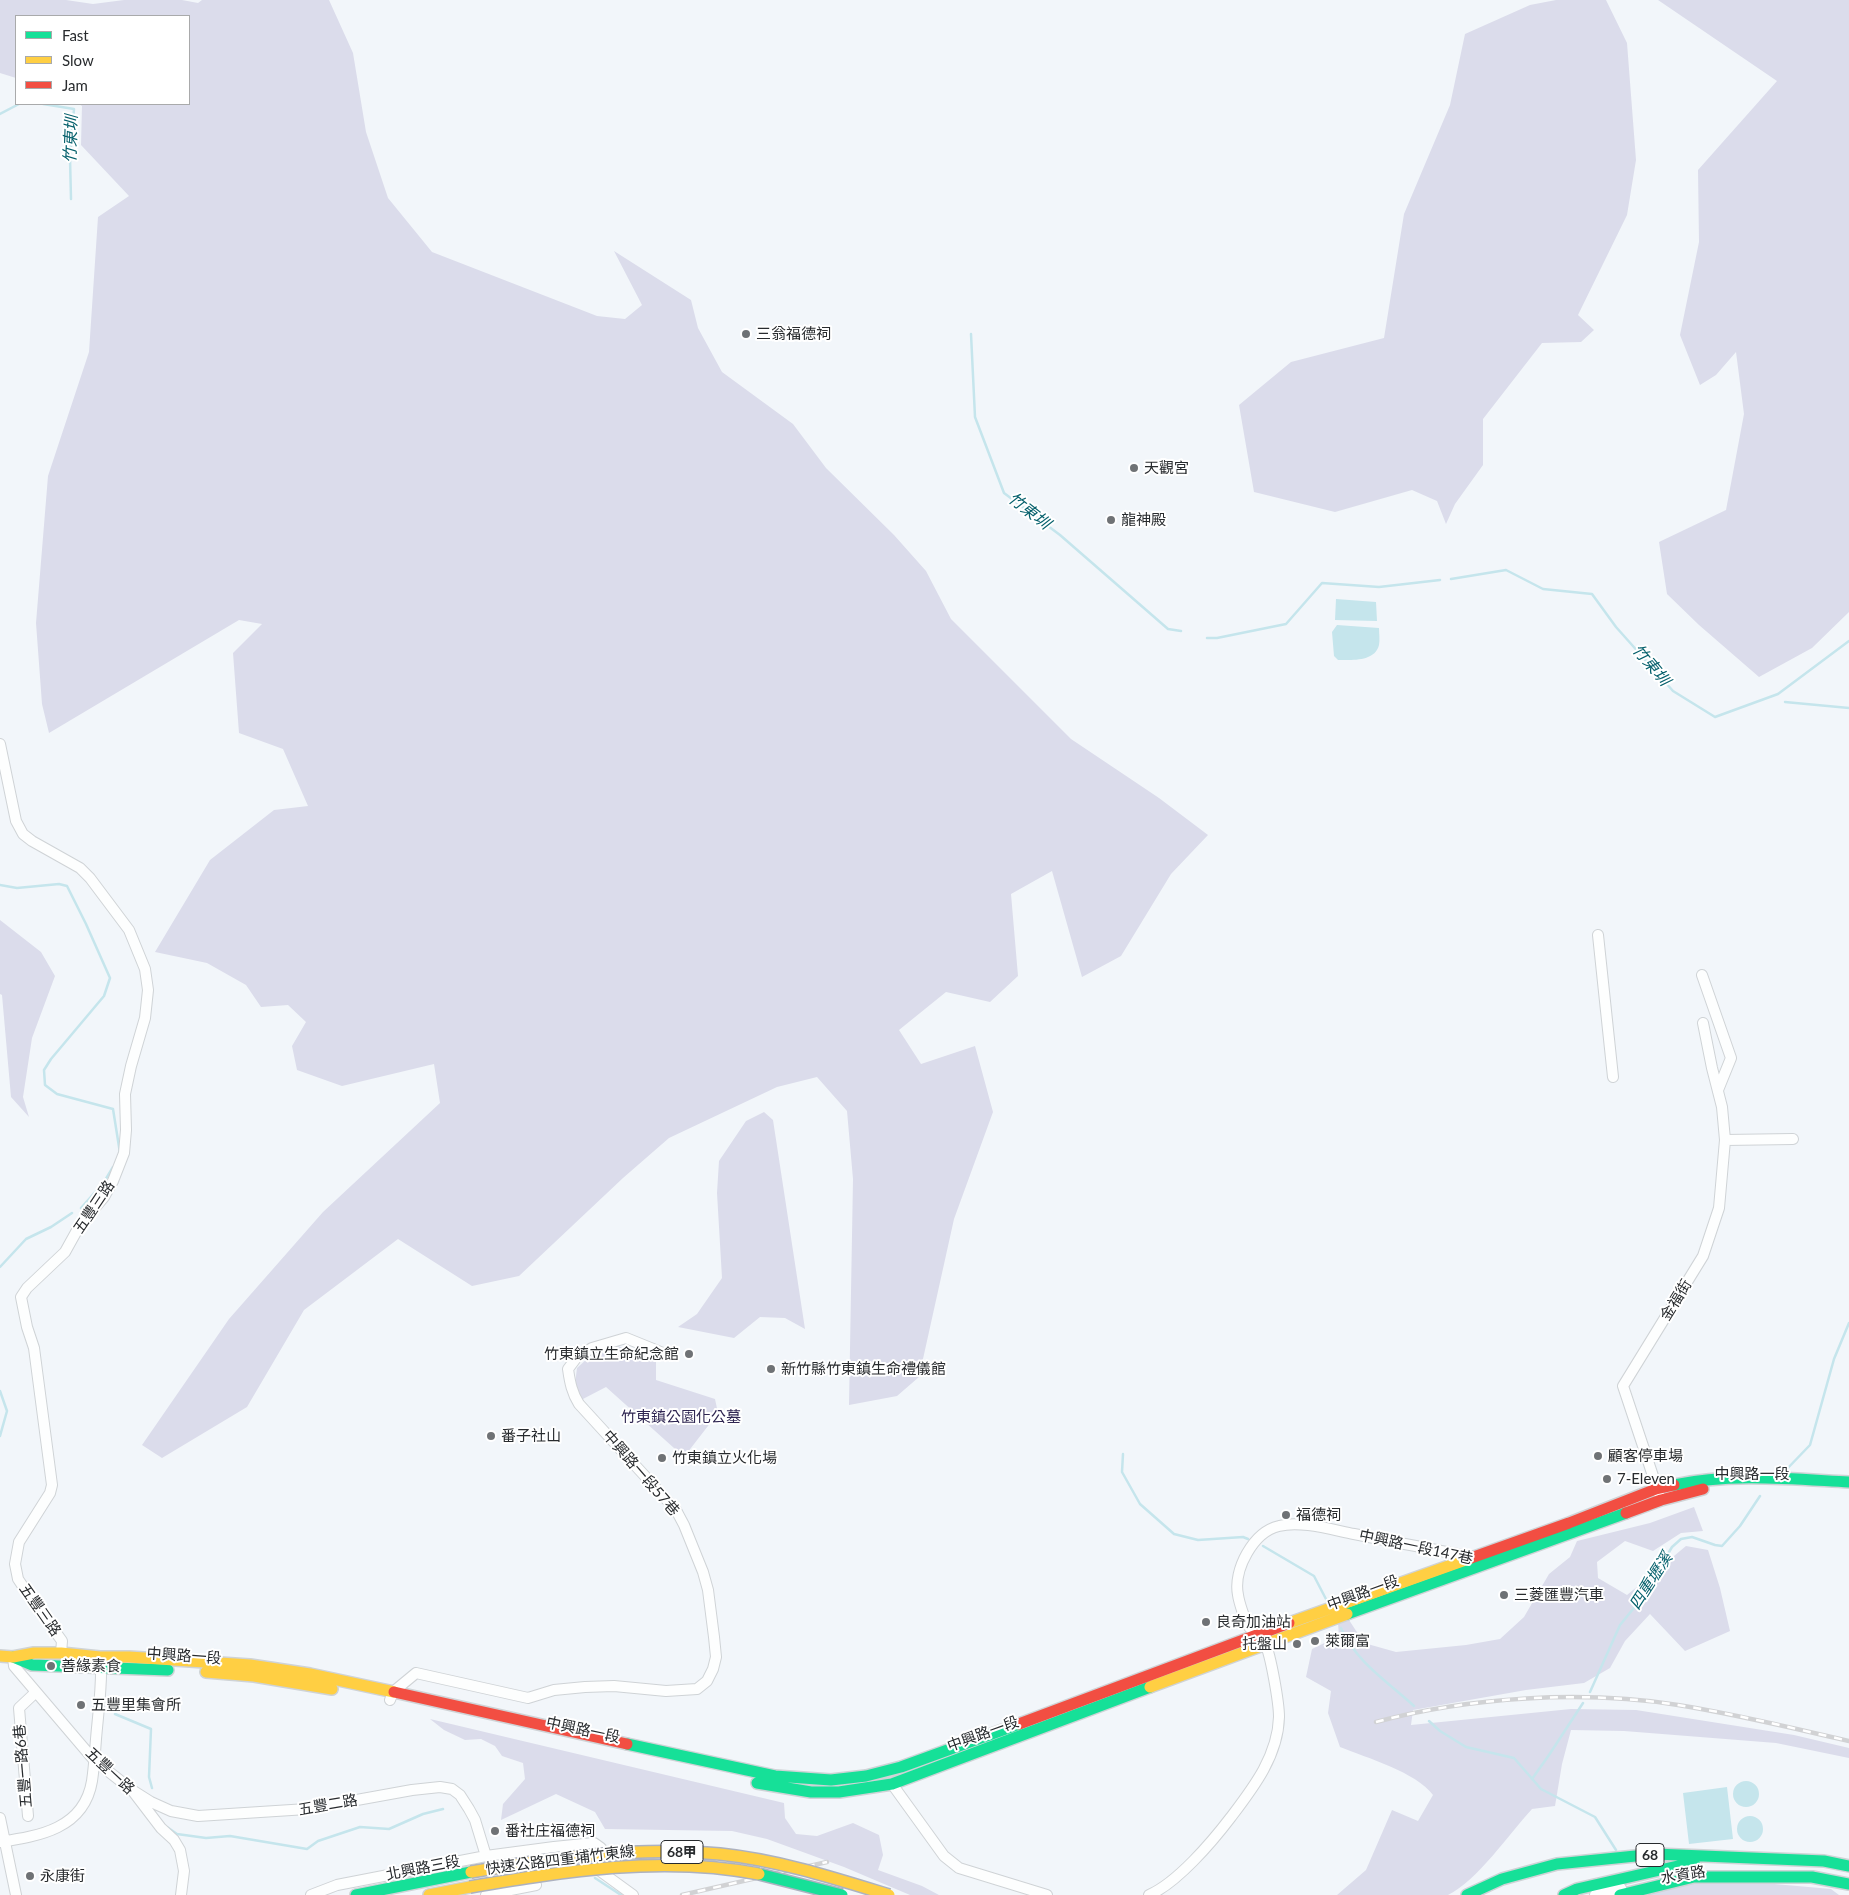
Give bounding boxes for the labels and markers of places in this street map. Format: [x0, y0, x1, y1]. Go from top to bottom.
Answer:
place label: 三翁福德祠 [756, 325, 831, 343]
marker: 三翁福德祠 [740, 328, 752, 340]
place label: 天觀宮 [1144, 459, 1189, 477]
marker: 天觀宮 [1128, 462, 1140, 474]
place label: 龍神殿 [1121, 511, 1166, 529]
marker: 龍神殿 [1105, 514, 1117, 526]
place label: 竹東鎮立生命紀念館 [544, 1345, 679, 1363]
marker: 竹東鎮立生命紀念館 [683, 1348, 695, 1360]
place label: 新竹縣竹東鎮生命禮儀館 [781, 1360, 946, 1378]
marker: 新竹縣竹東鎮生命禮儀館 [765, 1363, 777, 1375]
place label: 番子社山 [501, 1427, 561, 1445]
marker: 番子社山 [485, 1430, 497, 1442]
place label: 顧客停車場 [1608, 1447, 1683, 1465]
place label: 竹東鎮立火化場 [672, 1449, 777, 1467]
marker: 顧客停車場 [1592, 1450, 1604, 1462]
marker: 竹東鎮立火化場 [656, 1452, 668, 1464]
place label: 7-Eleven [1617, 1470, 1675, 1488]
marker: 7-Eleven [1601, 1473, 1613, 1485]
place label: 福德祠 [1296, 1506, 1341, 1524]
marker: 福德祠 [1280, 1509, 1292, 1521]
place label: 三菱匯豐汽車 [1514, 1586, 1604, 1604]
marker: 三菱匯豐汽車 [1498, 1589, 1510, 1601]
place label: 良奇加油站 [1216, 1613, 1291, 1631]
marker: 良奇加油站 [1200, 1616, 1212, 1628]
place label: 萊爾富 [1325, 1632, 1370, 1650]
place label: 托盤山 [1242, 1635, 1287, 1653]
marker: 萊爾富 [1309, 1635, 1321, 1647]
marker: 托盤山 [1291, 1638, 1303, 1650]
place label: 善緣素食 [61, 1657, 121, 1675]
marker: 善緣素食 [45, 1660, 57, 1672]
place label: 五豐里集會所 [91, 1696, 181, 1714]
marker: 五豐里集會所 [75, 1699, 87, 1711]
place label: 番社庄福德祠 [505, 1822, 595, 1840]
marker: 番社庄福德祠 [489, 1825, 501, 1837]
place label: 永康街 [40, 1867, 85, 1885]
marker: 永康街 [24, 1870, 36, 1882]

